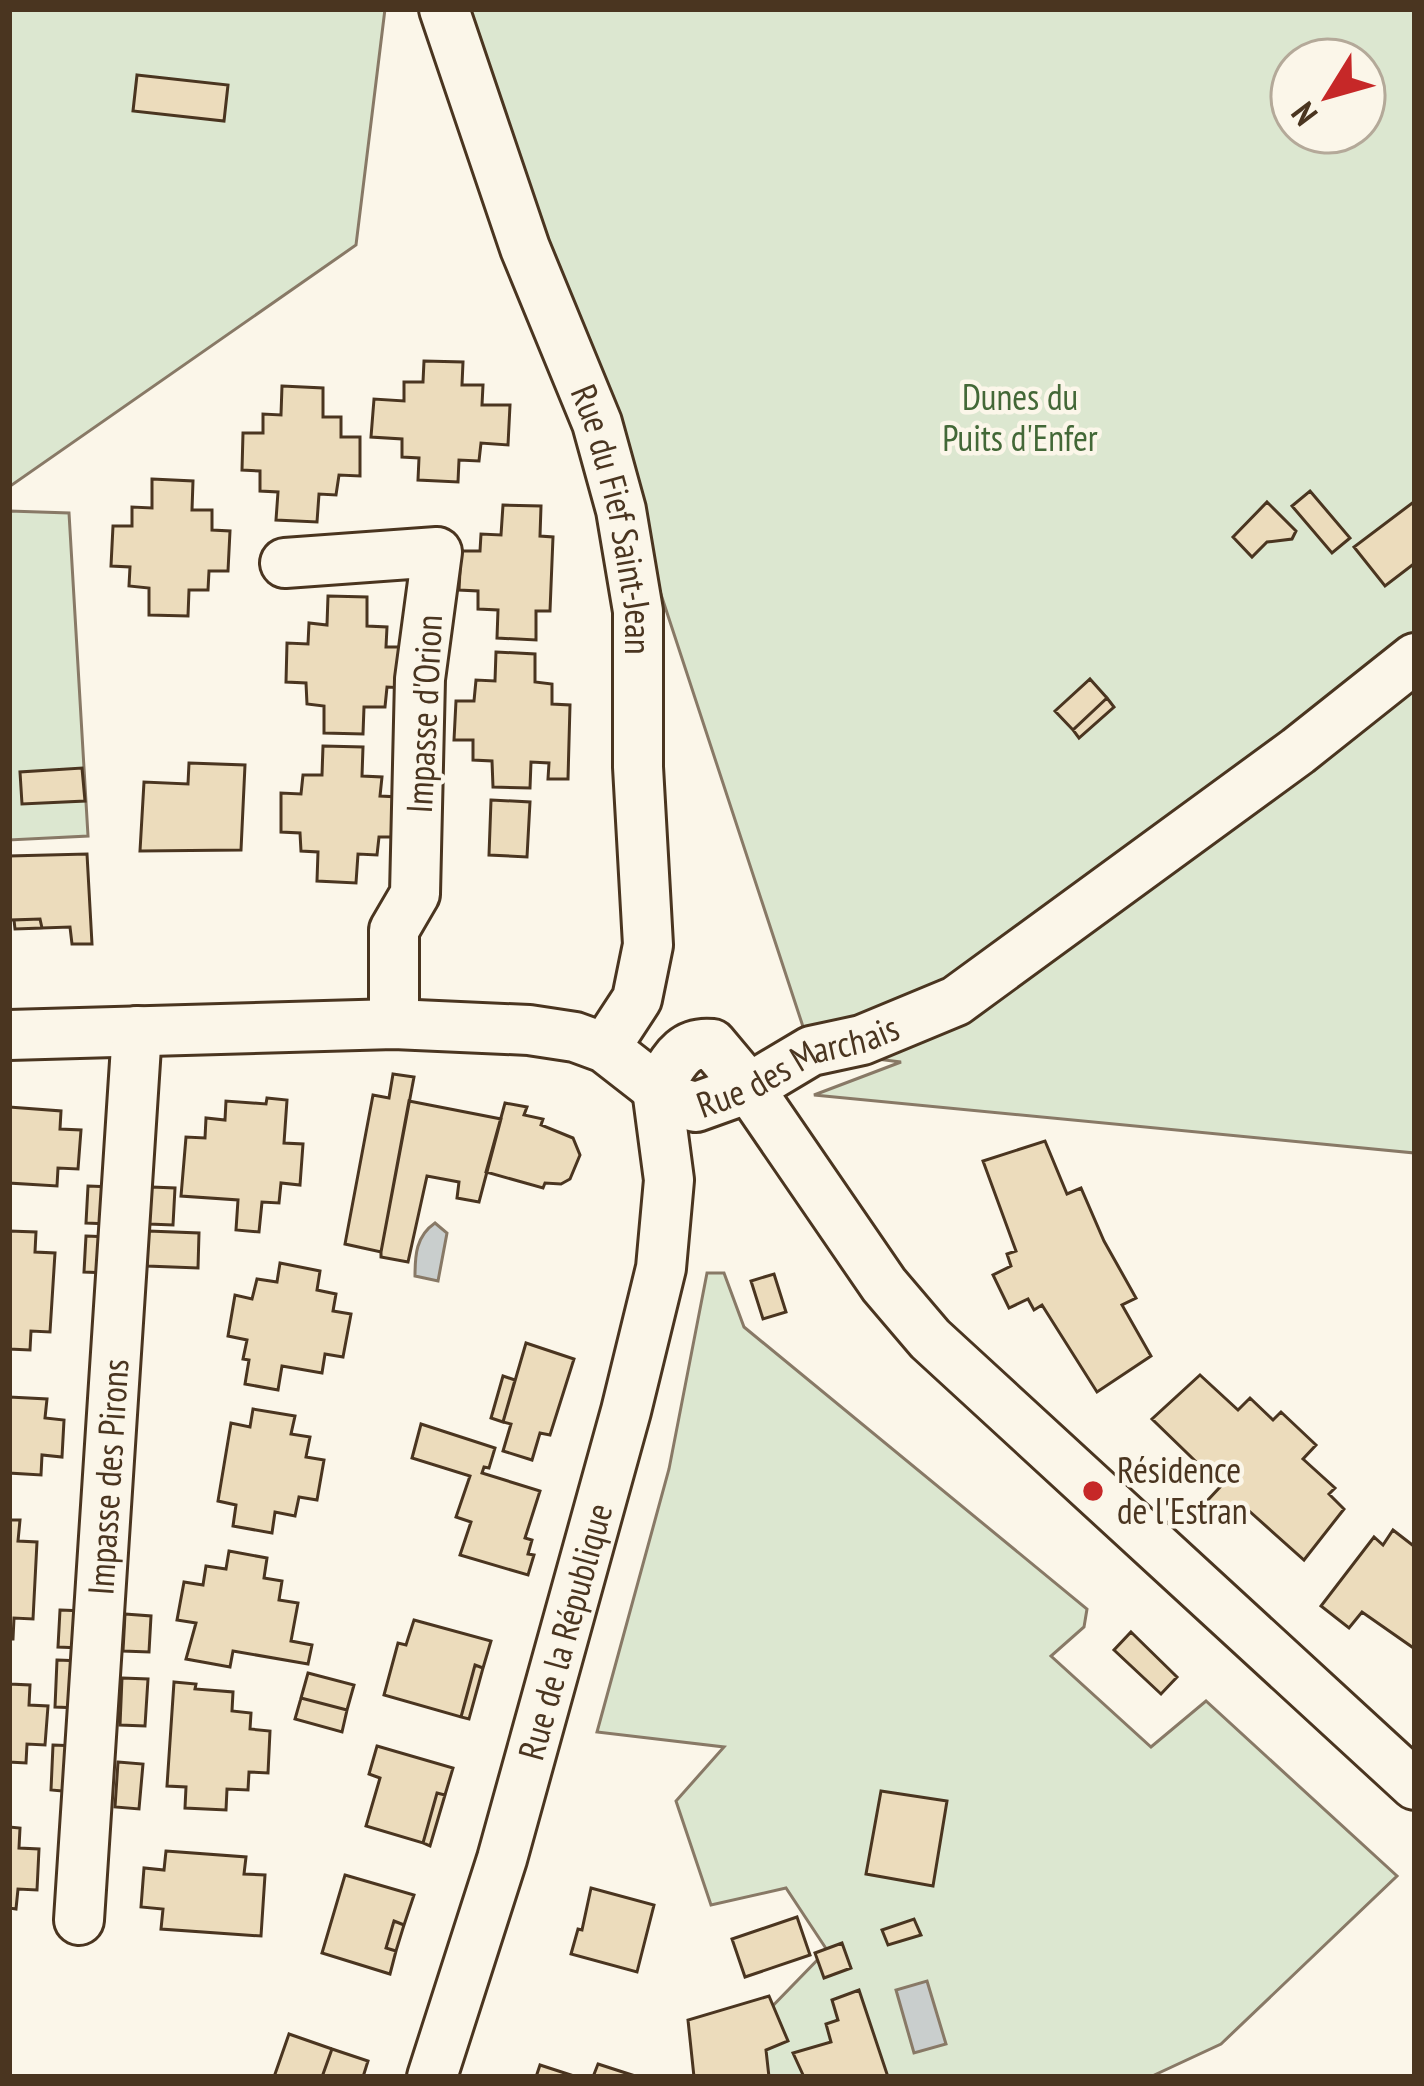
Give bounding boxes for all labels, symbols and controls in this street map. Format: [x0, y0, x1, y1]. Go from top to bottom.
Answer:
north arrow [1268, 36, 1388, 156]
text: N [1281, 94, 1326, 134]
park label: Dunes du Puits d'Enfer [942, 373, 1098, 461]
street label: Rue du Fief Saint-Jean [561, 377, 662, 655]
street label: Impasse d'Orion [395, 614, 452, 814]
street label: Rue des Marchais [690, 1003, 906, 1128]
street label: Impasse des Pirons [76, 1357, 139, 1596]
place label: Résidence de l'Estran [1117, 1446, 1248, 1534]
marker: Résidence de l'Estran [1080, 1478, 1106, 1504]
street label: Rue de la République [507, 1498, 622, 1765]

